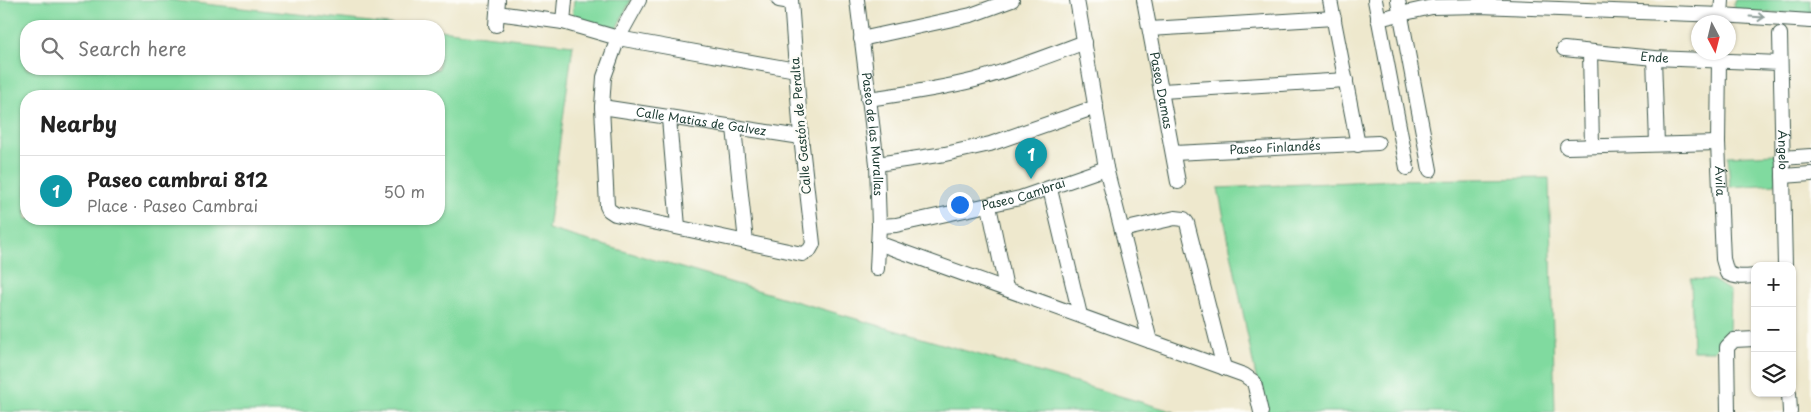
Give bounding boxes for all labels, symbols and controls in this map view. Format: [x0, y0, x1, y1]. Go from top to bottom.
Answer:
one-way arrow [1749, 13, 1765, 22]
north arrow [1691, 15, 1736, 60]
search box [20, 20, 445, 75]
icon: search [38, 34, 66, 62]
text: Search here [78, 34, 187, 62]
street label: Ende [1640, 47, 1670, 67]
street label: Paseo Damas [1146, 50, 1178, 131]
street label: Calle Gastón de Peralta [785, 56, 815, 195]
street label: Paseo de las Murallas [858, 71, 888, 197]
street label: Calle Matias de Galvez [635, 102, 768, 140]
text: Nearby [40, 107, 117, 139]
street label: Ángelo [1774, 130, 1793, 170]
street label: Paseo Finlandés [1229, 136, 1321, 158]
pin: 1 [1015, 138, 1047, 179]
text: Paseo cambrai 812 [87, 165, 268, 193]
street label: Ávila [1711, 165, 1730, 197]
street label: Paseo Cambrai [979, 173, 1067, 214]
text: 1 [52, 179, 60, 203]
text: 50 m [384, 179, 425, 203]
your location [947, 192, 973, 218]
text: Place · Paseo Cambrai [87, 193, 258, 217]
map controls [1751, 262, 1796, 397]
button: + [1751, 262, 1796, 307]
button: − [1751, 307, 1796, 352]
button: layers [1751, 352, 1796, 397]

